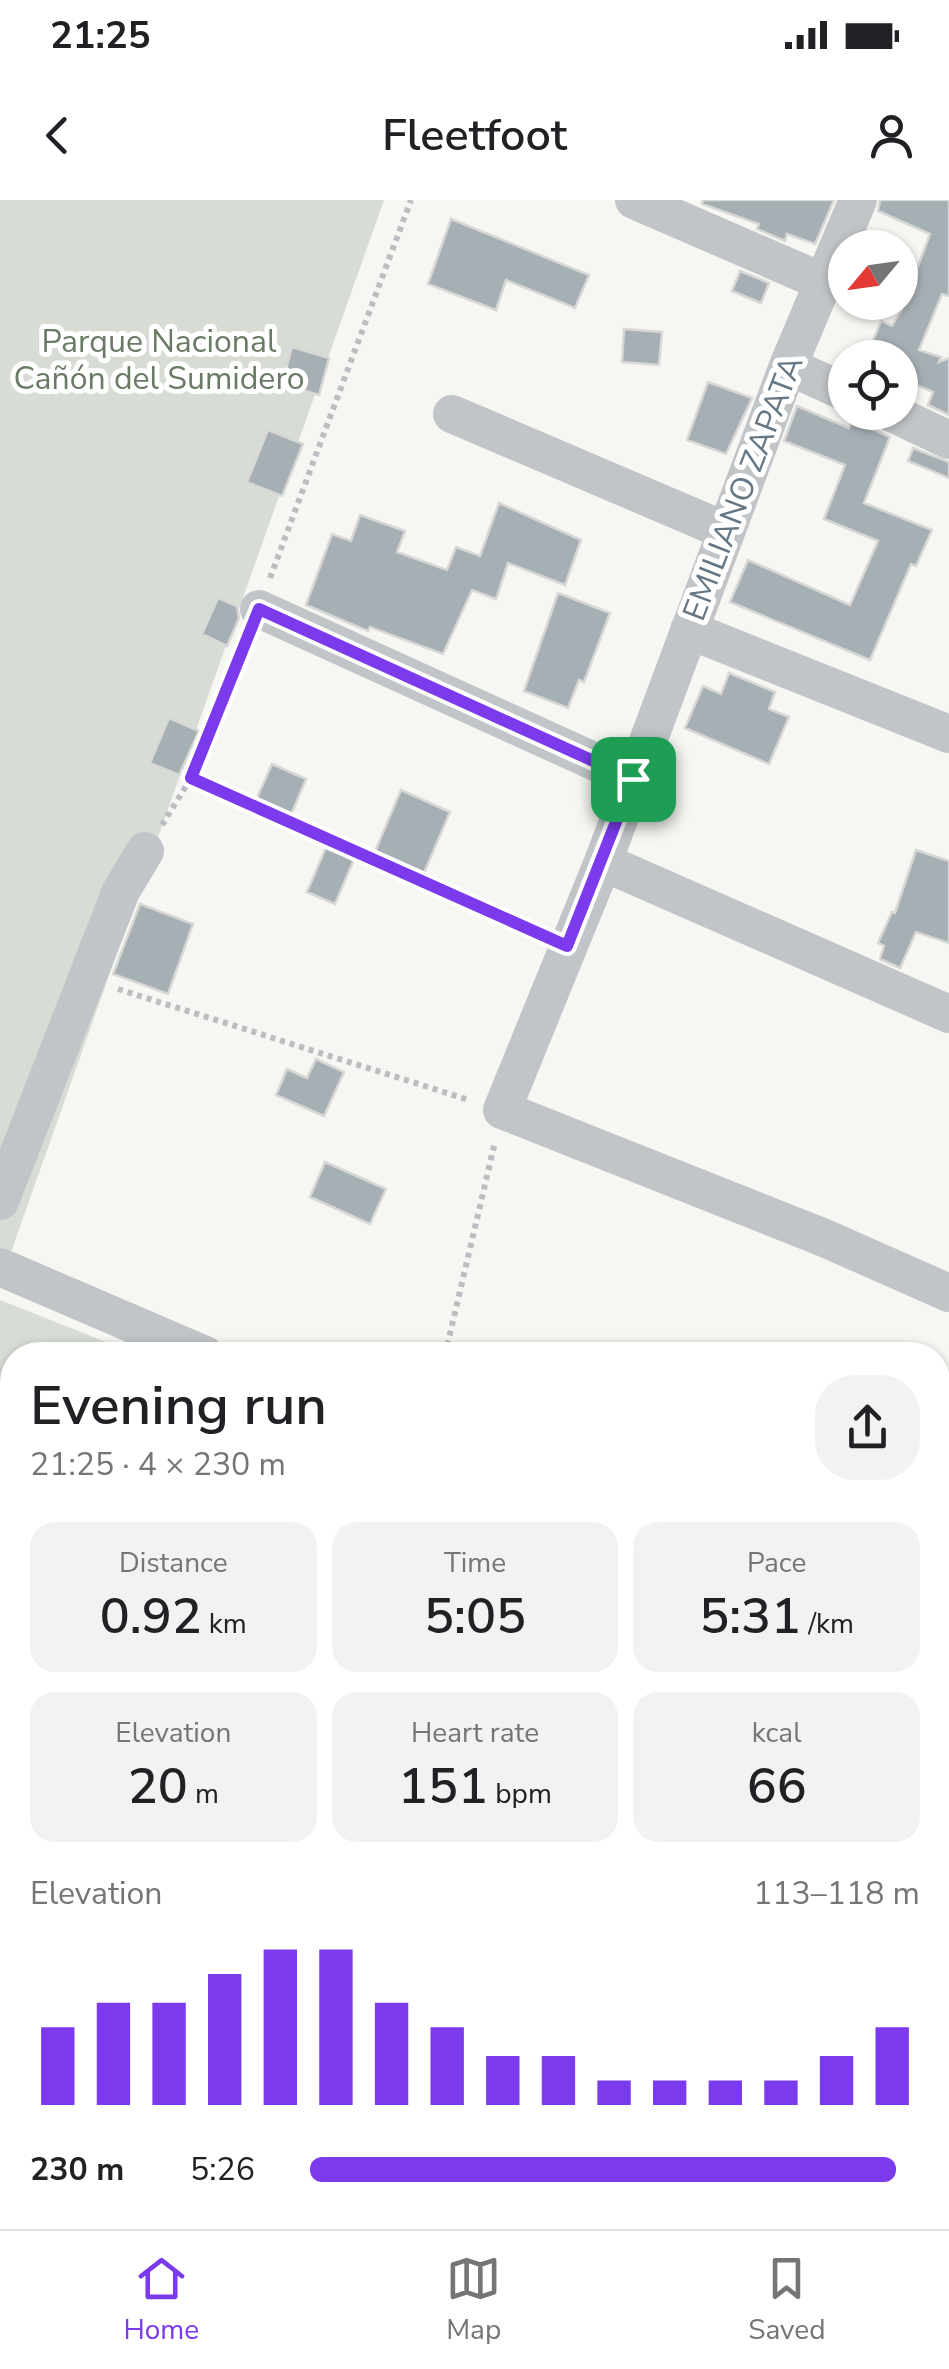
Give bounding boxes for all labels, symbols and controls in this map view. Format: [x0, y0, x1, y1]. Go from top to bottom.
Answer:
text: 21:25 [50, 10, 151, 61]
text: Fleetfoot [382, 105, 567, 166]
icon: back [30, 108, 85, 163]
icon: person [864, 108, 919, 163]
north arrow [828, 230, 918, 320]
map controls [828, 230, 918, 430]
park label: Parque Nacional Cañón del Sumidero [14, 320, 304, 400]
button: locate [828, 340, 918, 430]
street label: EMILIANO ZAPATA [673, 349, 813, 627]
pin [591, 737, 676, 822]
icon: arrive [606, 752, 661, 807]
text: Evening run [30, 1368, 327, 1443]
button: share [815, 1375, 920, 1480]
text: 21:25 · 4 × 230 m [30, 1443, 286, 1486]
text: Distance [119, 1544, 228, 1582]
text: Time [444, 1544, 506, 1582]
text: Pace [747, 1544, 806, 1582]
text: 0.92 [100, 1582, 202, 1651]
text: 5:05 [424, 1582, 526, 1651]
text: 5:31 [699, 1582, 801, 1651]
text: km [202, 1605, 247, 1643]
text: /km [801, 1605, 854, 1643]
text: Elevation [115, 1714, 231, 1752]
text: Heart rate [411, 1714, 539, 1752]
text: kcal [752, 1714, 801, 1752]
text: 20 [128, 1752, 188, 1821]
text: 151 [398, 1752, 488, 1821]
text: 66 [747, 1752, 807, 1821]
text: m [188, 1775, 219, 1813]
text: bpm [488, 1775, 552, 1813]
text: Elevation [30, 1872, 163, 1915]
text: 113–118 m [753, 1872, 920, 1915]
text: 230 m [30, 2148, 124, 2191]
text: 5:26 [190, 2148, 255, 2191]
tab: Home [123, 2251, 199, 2349]
tab: Map [446, 2251, 501, 2349]
tab: Saved [748, 2251, 826, 2349]

